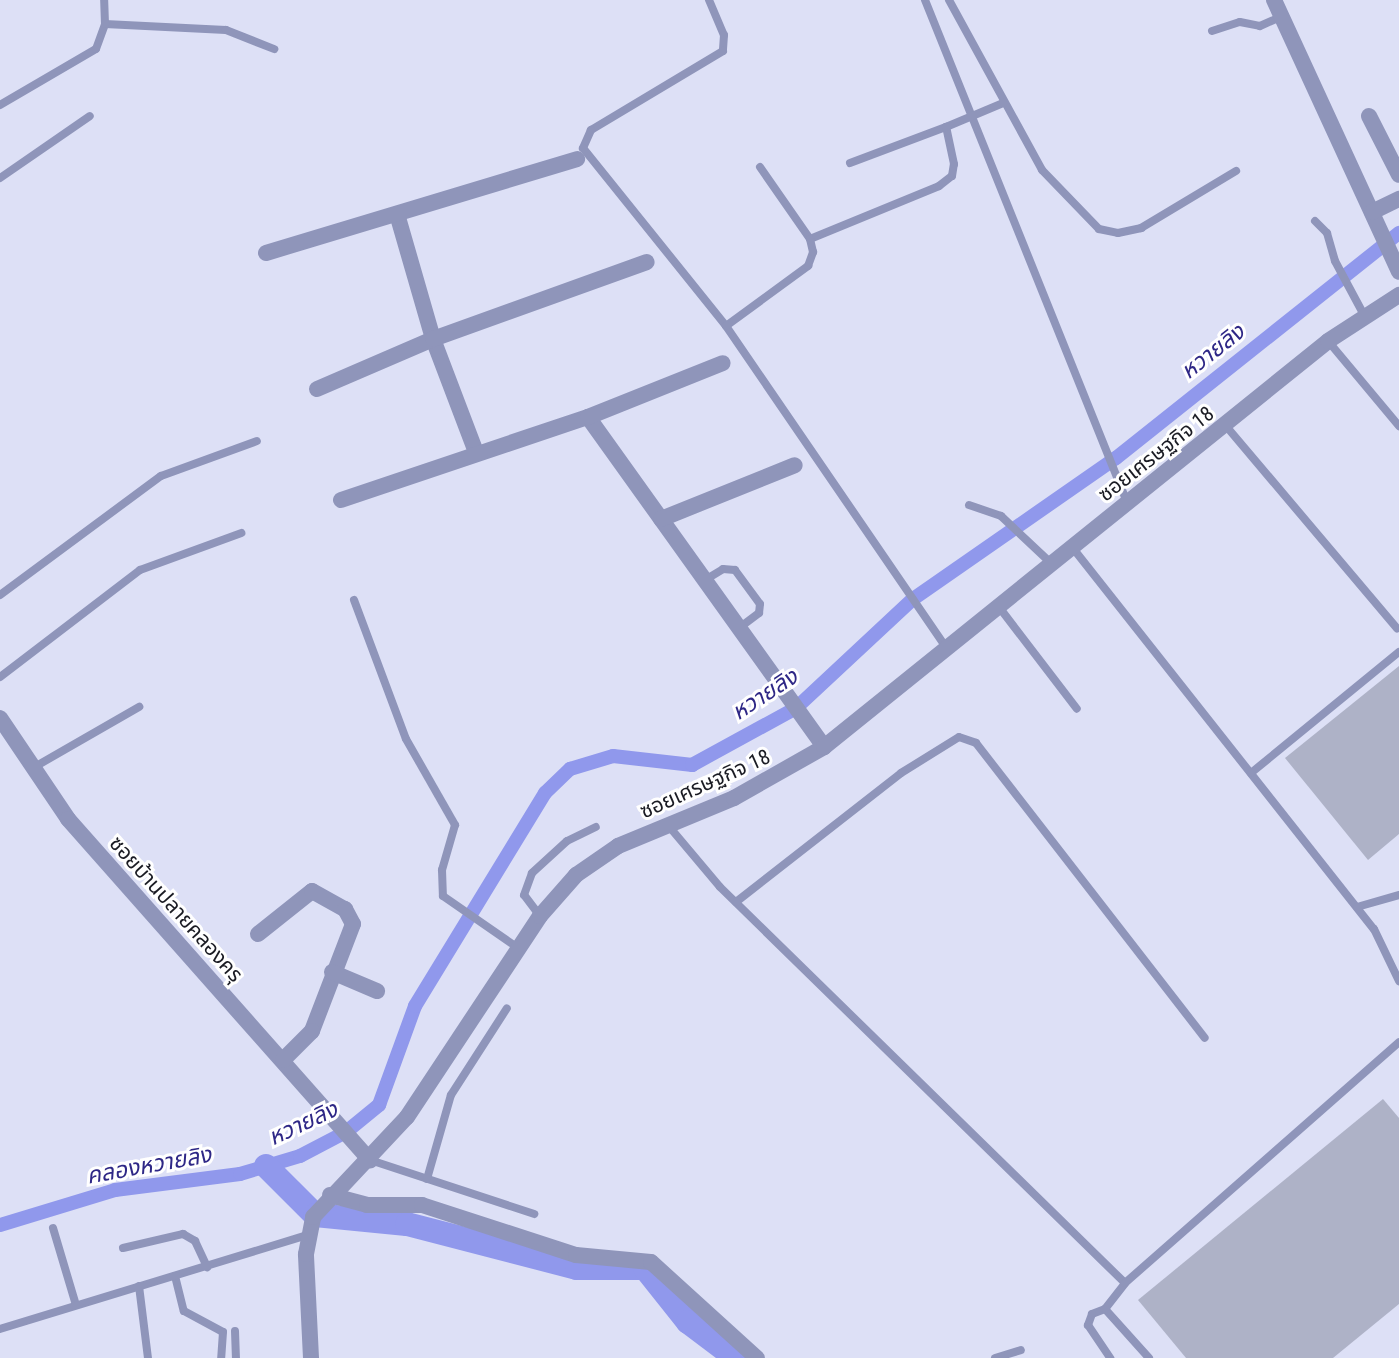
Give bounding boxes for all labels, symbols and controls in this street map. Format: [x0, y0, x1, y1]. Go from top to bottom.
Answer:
water label: หวายลิง [1176, 319, 1250, 385]
street label: ซอยเศรษฐกิจ 18 [1093, 401, 1219, 507]
water label: หวายลิง [727, 663, 803, 727]
street label: ซอยเศรษฐกิจ 18 [636, 744, 774, 824]
street label: ซอยบ้านปลายคลองครุ [104, 831, 248, 987]
water label: หวายลิง [264, 1096, 342, 1152]
water label: คลองหวายลิง [85, 1141, 213, 1191]

